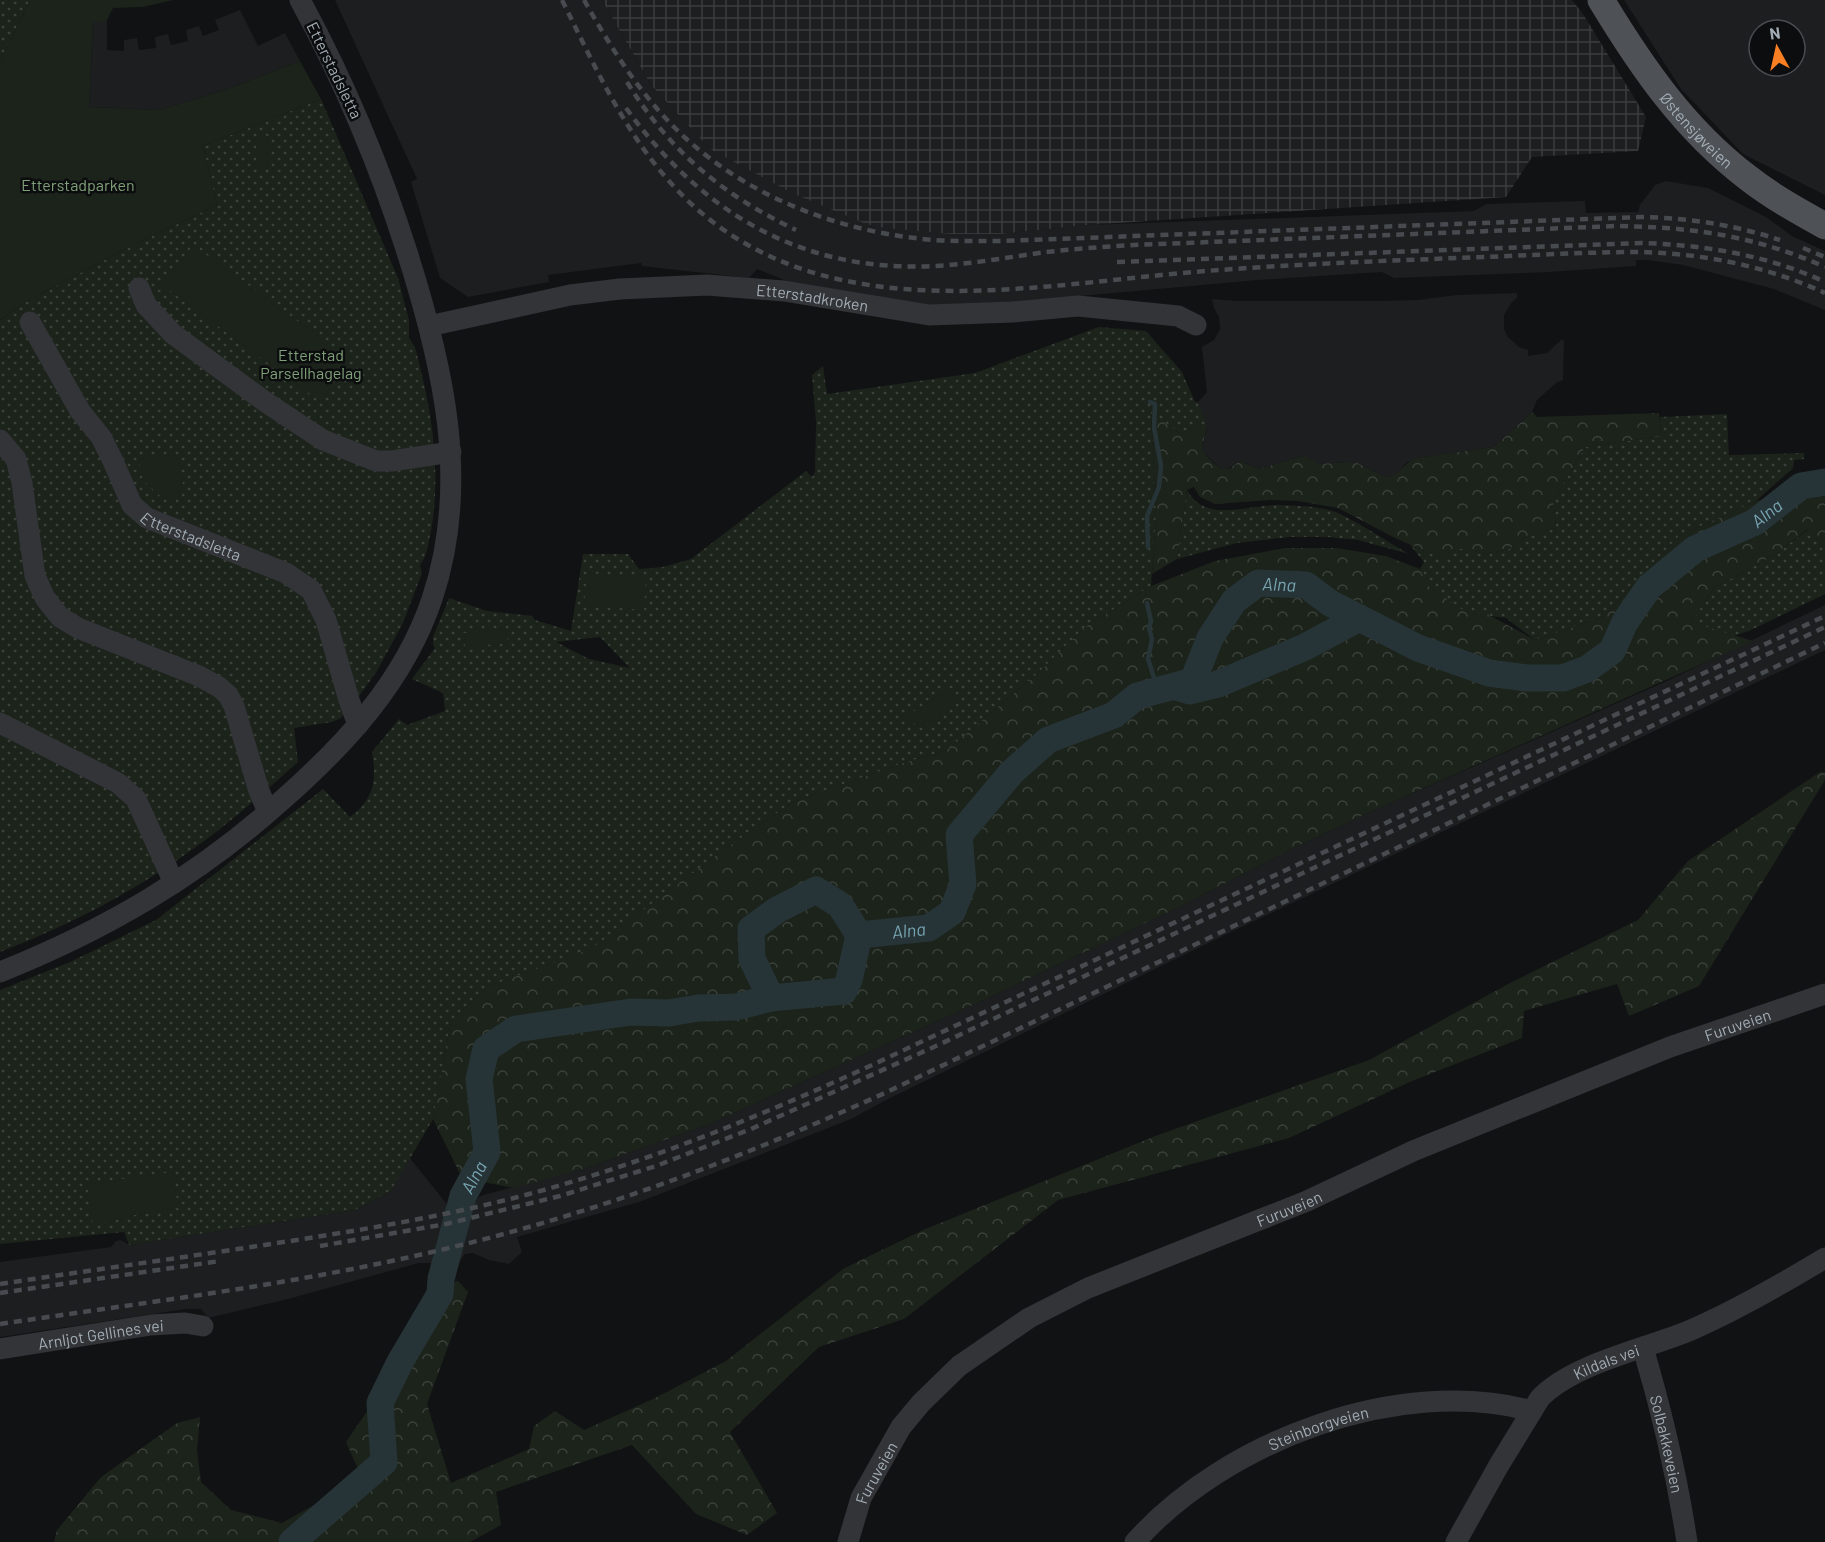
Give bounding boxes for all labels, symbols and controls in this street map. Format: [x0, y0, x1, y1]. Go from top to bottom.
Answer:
street label: Etterstadsletta [303, 18, 367, 122]
north arrow [1747, 18, 1807, 78]
text: N [1768, 23, 1781, 43]
street label: Østensjøveien [1657, 88, 1737, 172]
park label: Etterstadparken [21, 175, 135, 194]
street label: Etterstadkroken [756, 279, 870, 314]
park label: Etterstad Parsellhagelag [260, 345, 362, 382]
water label: Alna [1746, 494, 1787, 532]
street label: Etterstadsletta [137, 508, 244, 564]
water label: Alna [1262, 572, 1296, 596]
water label: Alna [891, 917, 927, 943]
street label: Furuveien [1702, 1004, 1773, 1044]
water label: Alna [456, 1157, 491, 1197]
street label: Furuveien [1253, 1186, 1325, 1230]
street label: Arnljot Gellines vei [37, 1315, 164, 1352]
street label: Kildals vei [1570, 1340, 1641, 1383]
street label: Solbakkeveien [1647, 1393, 1688, 1494]
street label: Steinborgveien [1265, 1402, 1370, 1453]
street label: Furuveien [850, 1438, 900, 1506]

